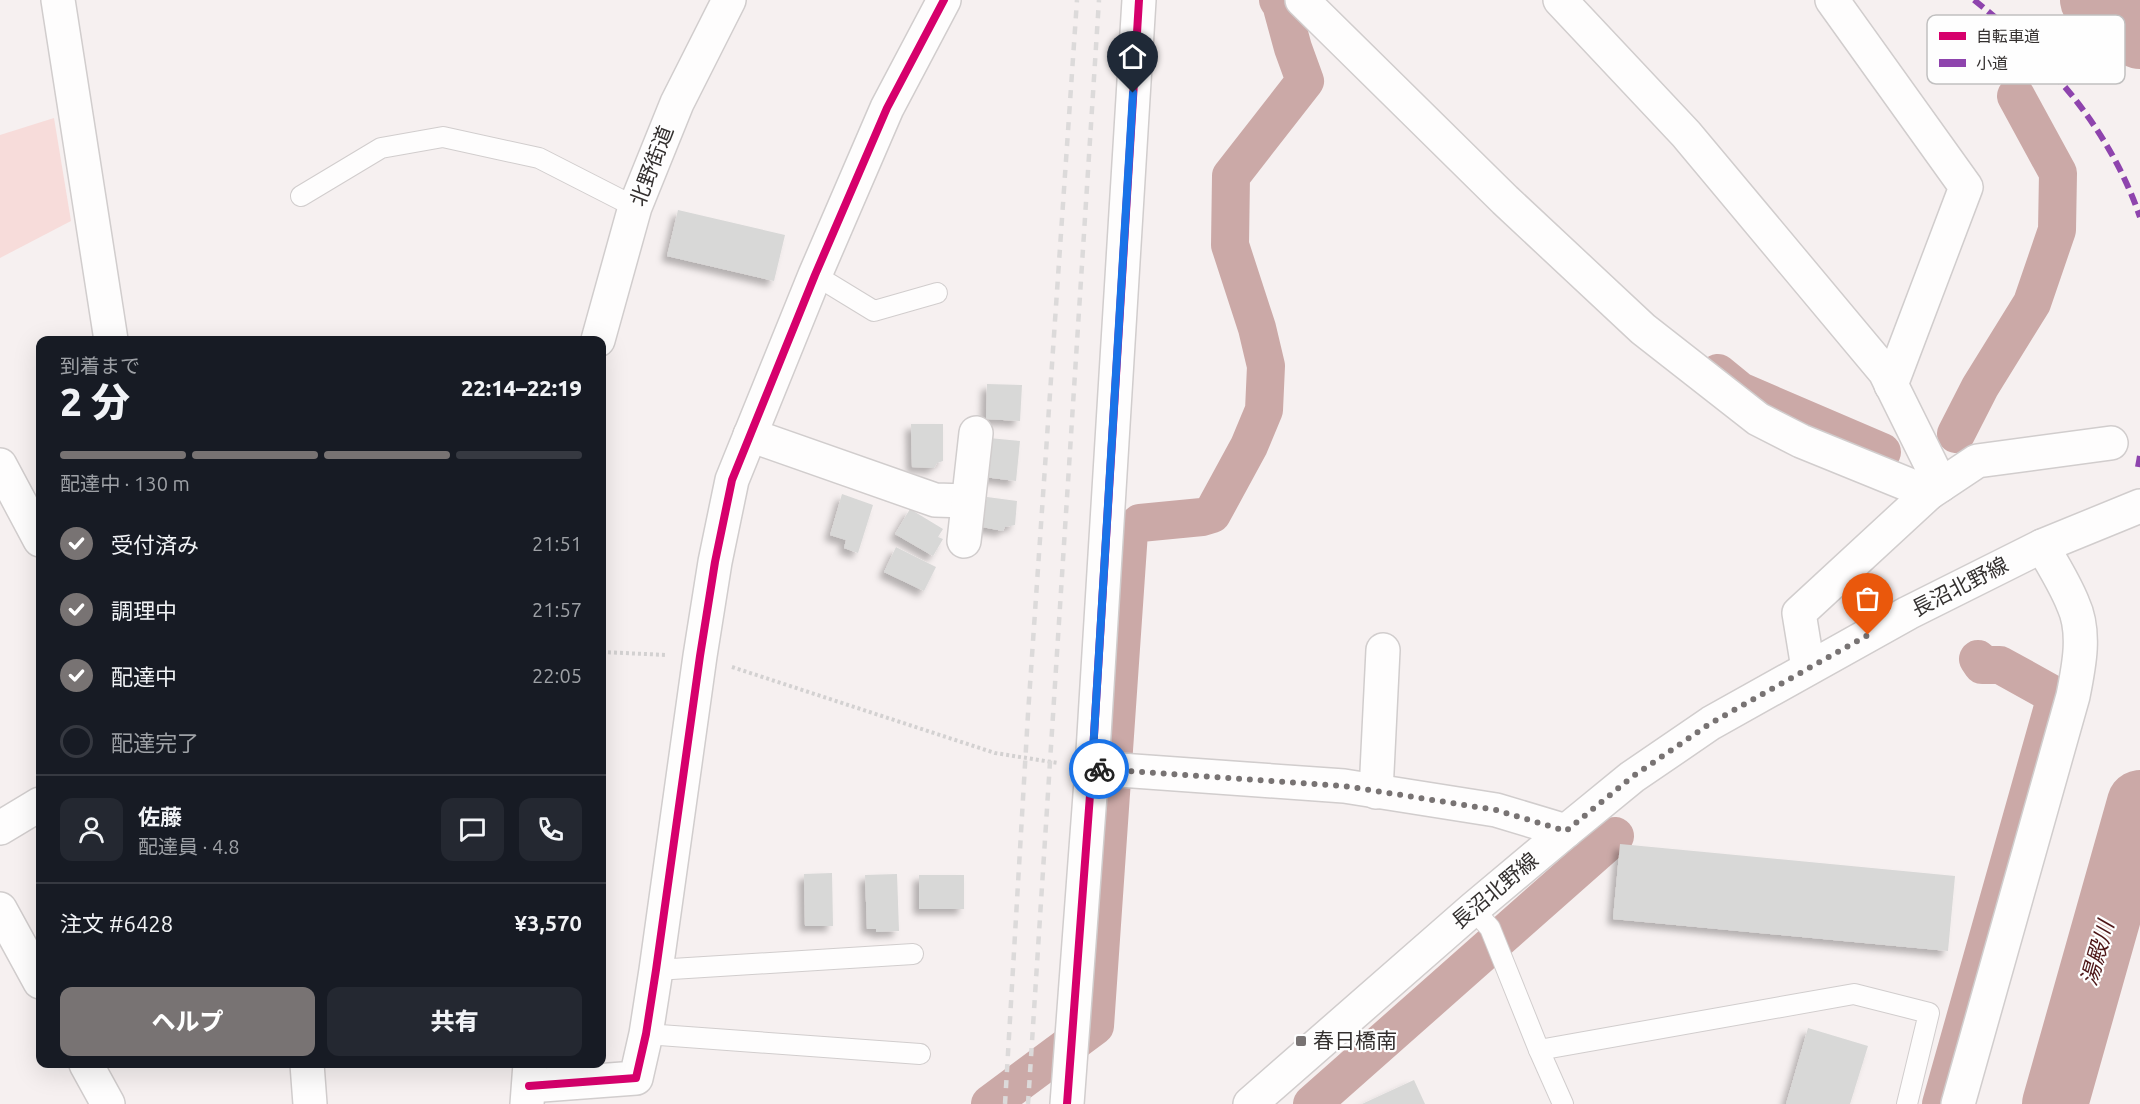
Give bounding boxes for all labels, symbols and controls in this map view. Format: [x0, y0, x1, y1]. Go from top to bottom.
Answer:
legend [1927, 15, 2125, 84]
text: 自転車道 [1976, 27, 2040, 45]
pin [1107, 31, 1158, 93]
icon: home [1116, 40, 1149, 73]
text: 小道 [1976, 54, 2008, 72]
street label: 北野街道 [625, 122, 677, 209]
text: 到着まで [60, 354, 140, 377]
text: 22:14–22:19 [461, 375, 582, 400]
text: 2 分 [60, 380, 130, 423]
text: 配達中 · 130 m [60, 472, 190, 495]
icon: check [60, 527, 93, 560]
text: 受付済み [111, 532, 199, 557]
text: 21:51 [532, 532, 582, 555]
street label: 長沼北野線 [1907, 552, 2012, 621]
pin [1842, 573, 1893, 635]
icon: bag [1851, 582, 1884, 615]
icon: check [60, 593, 93, 626]
text: 調理中 [111, 598, 177, 623]
text: 21:57 [532, 598, 582, 621]
icon: check [60, 659, 93, 692]
text: 配達中 [111, 664, 177, 689]
text: 22:05 [532, 664, 582, 687]
text: 配達完了 [111, 730, 199, 755]
courier [1069, 739, 1129, 799]
icon: bike [1083, 753, 1116, 786]
button: person [60, 798, 123, 861]
button: chat [441, 798, 504, 861]
button: phone [519, 798, 582, 861]
text: 佐藤 [138, 804, 182, 829]
text: 配達員 · 4.8 [138, 835, 240, 858]
street label: 長沼北野線 [1446, 847, 1542, 933]
text: ¥3,570 [515, 910, 582, 935]
text: 注文 #6428 [60, 911, 173, 936]
water label: 湯殿川 [2075, 916, 2118, 988]
button: ヘルプ [60, 987, 315, 1056]
button: 共有 [327, 987, 582, 1056]
place label: 春日橋南 [1313, 1028, 1397, 1052]
marker: 春日橋南 [1294, 1034, 1308, 1048]

